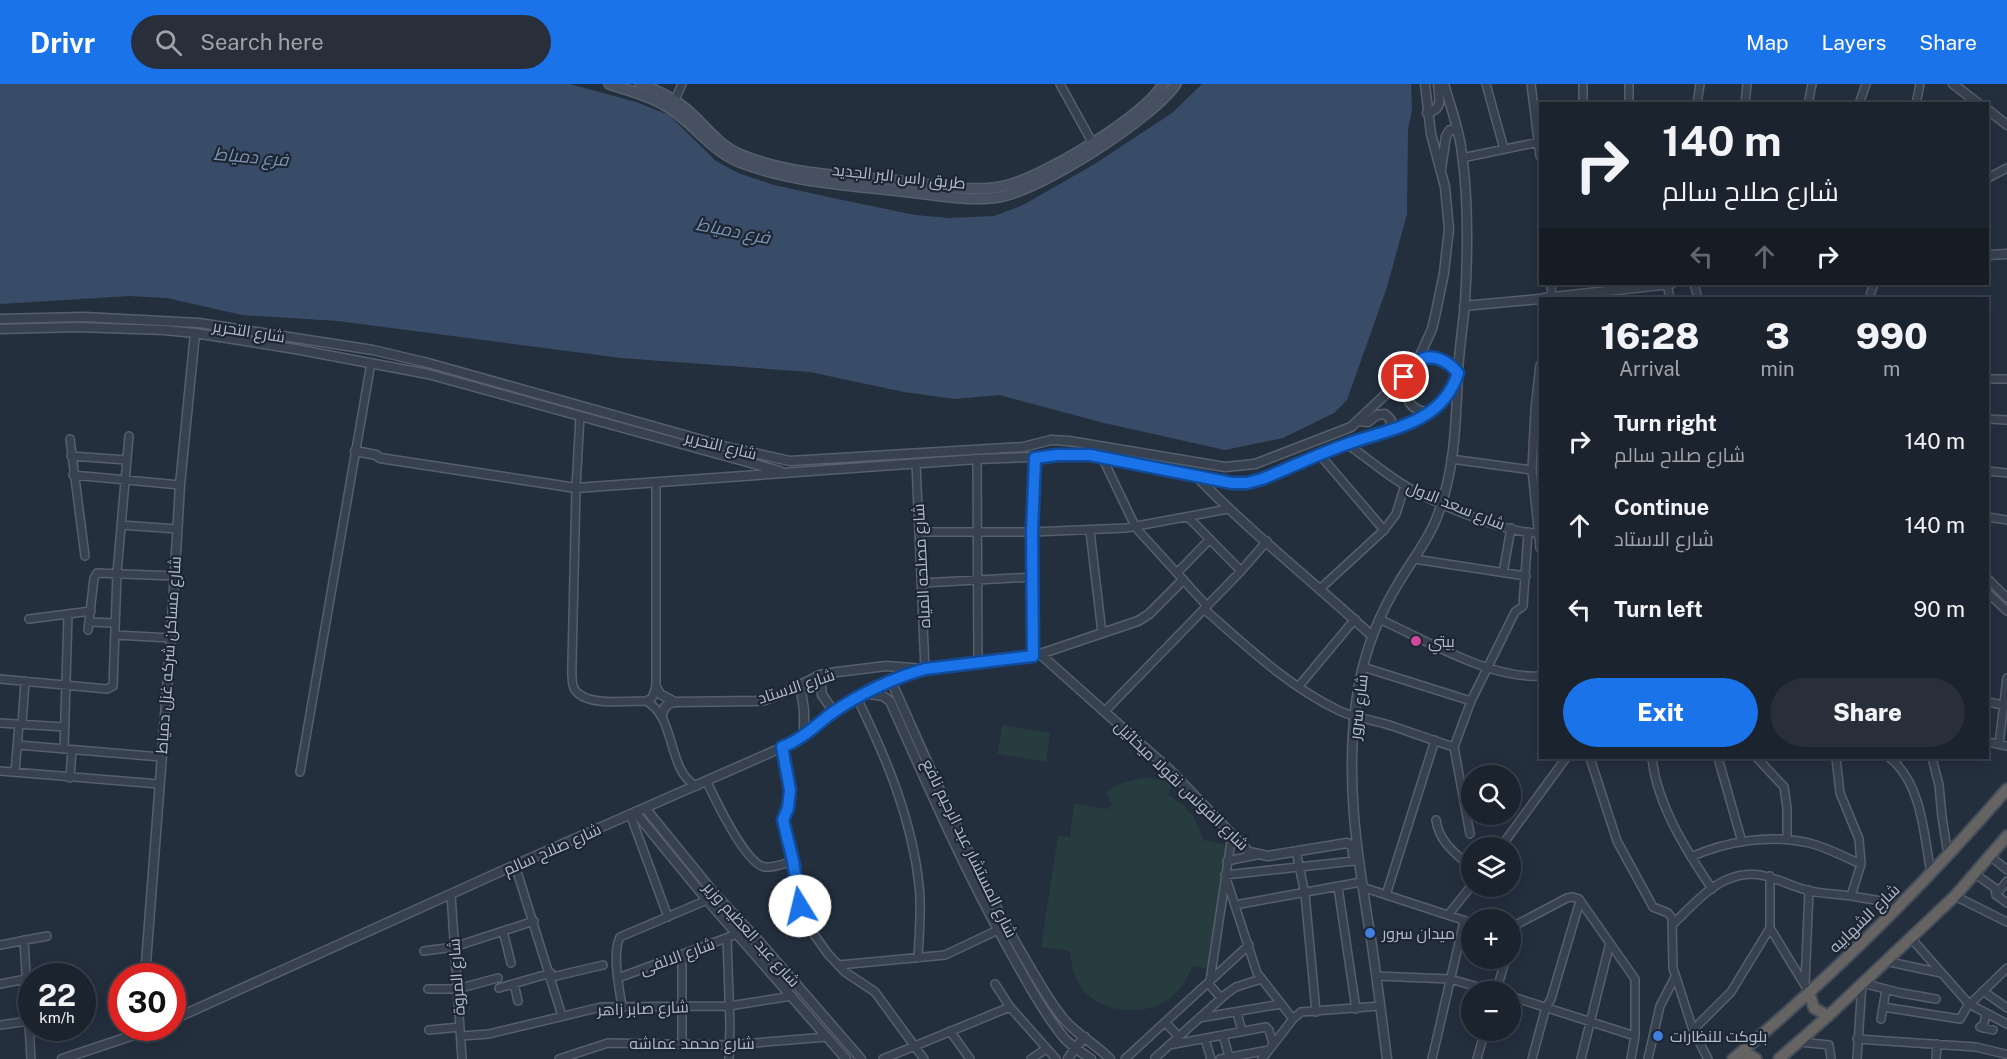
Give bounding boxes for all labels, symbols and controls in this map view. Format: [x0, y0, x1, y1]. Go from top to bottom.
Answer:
search box [131, 15, 551, 69]
text: Drivr [30, 26, 95, 59]
icon: search [152, 26, 185, 59]
text: Search here [200, 29, 324, 55]
text: Map [1746, 30, 1789, 55]
text: Layers [1822, 30, 1886, 55]
text: Share [1919, 30, 1977, 55]
text: 140 m [1662, 116, 1782, 165]
icon: right [1563, 126, 1641, 204]
water label: فرع دمياط [212, 143, 291, 172]
street label: طريق راس البر الجديد [831, 160, 967, 194]
text: شارع صلاح سالم [1662, 175, 1839, 207]
water label: فرع دمياط [694, 213, 773, 250]
icon: left [1685, 240, 1718, 273]
icon: ahead [1748, 240, 1781, 273]
icon: right [1811, 240, 1844, 273]
text: 16:28 [1600, 315, 1699, 357]
text: 3 [1765, 315, 1790, 357]
text: 990 [1856, 315, 1928, 357]
street label: شارع التحرير [210, 316, 287, 349]
pin [1378, 351, 1429, 402]
text: Arrival [1619, 357, 1681, 381]
text: min [1761, 357, 1795, 381]
text: m [1883, 357, 1900, 381]
icon: arrive [1387, 360, 1420, 393]
text: Turn right [1614, 410, 1717, 436]
icon: right [1563, 425, 1596, 458]
street label: شارع التحرير [682, 427, 759, 465]
text: 140 m [1904, 428, 1965, 454]
text: شارع صلاح سالم [1614, 443, 1745, 467]
street label: شارع سعد الاول [1403, 477, 1508, 536]
text: Continue [1614, 494, 1709, 520]
street label: شارع مصلحه المياه [909, 503, 936, 629]
icon: ahead [1563, 509, 1596, 542]
text: 140 m [1904, 512, 1965, 538]
text: شارع الاستاد [1614, 527, 1714, 551]
street label: شارع مساكن شركه غزل دمياط [152, 556, 187, 755]
icon: left [1563, 593, 1596, 626]
text: Turn left [1614, 596, 1703, 622]
text: 90 m [1914, 596, 1965, 622]
place label: بيتي [1428, 632, 1455, 655]
marker: بيتي [1409, 634, 1423, 648]
street label: شارع الاستاد [755, 665, 838, 710]
street label: شارع سرور [1345, 673, 1374, 742]
button: Exit [1563, 678, 1758, 747]
button: Share [1770, 678, 1965, 747]
street label: شارع الفونس نقولا ميخائيل [1109, 716, 1252, 856]
street label: شارع المستشار عبد الرحيم نافع [916, 756, 1021, 942]
map controls [1461, 765, 1521, 1041]
button: search [1461, 765, 1521, 825]
street label: شارع صلاح سالم [500, 819, 605, 881]
button: layers [1461, 837, 1521, 897]
position arrow [768, 874, 832, 938]
street label: شارع عبد العظيم وزير [697, 877, 804, 992]
street label: شارع الشهابيه [1825, 880, 1905, 958]
button: + [1461, 909, 1521, 969]
place label: ميدان سرور [1381, 924, 1455, 944]
marker: ميدان سرور [1363, 926, 1377, 940]
street label: شارع الالفى [637, 934, 718, 981]
street label: شارع المروة [444, 938, 471, 1016]
speed limit sign: 30 [108, 963, 186, 1041]
text: 22 [38, 977, 76, 1013]
button: − [1461, 981, 1521, 1041]
street label: شارع صابر زاهر [596, 997, 689, 1022]
text: km/h [39, 1009, 75, 1026]
place label: بلوكت للنظارات [1670, 1027, 1767, 1046]
marker: بلوكت للنظارات [1651, 1029, 1665, 1043]
street label: شارع محمد عماشه [629, 1034, 755, 1055]

